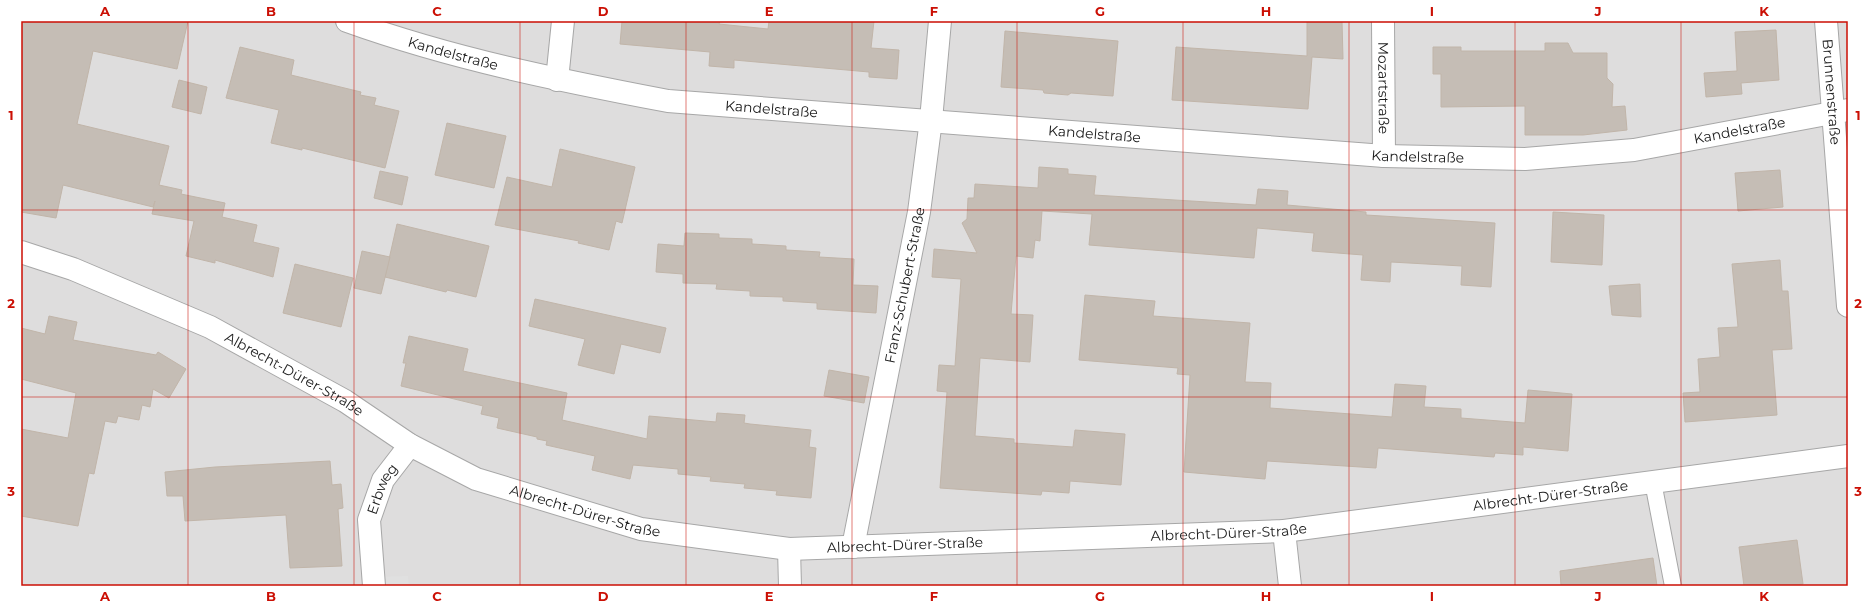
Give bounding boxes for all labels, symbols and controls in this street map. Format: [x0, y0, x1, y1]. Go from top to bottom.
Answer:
text: A [99, 3, 111, 19]
text: B [266, 3, 276, 19]
text: C [432, 3, 442, 19]
text: D [598, 3, 609, 19]
text: E [765, 3, 774, 19]
text: F [930, 3, 938, 19]
text: G [1095, 3, 1105, 19]
text: H [1261, 3, 1271, 19]
text: I [1430, 3, 1434, 19]
text: J [1593, 3, 1602, 19]
text: K [1759, 3, 1769, 19]
street label: Kandelstraße [406, 33, 500, 74]
street label: Brunnenstraße [1818, 38, 1845, 145]
street label: Mozartstraße [1374, 42, 1393, 134]
street label: Kandelstraße [725, 96, 819, 121]
text: 1 [8, 107, 14, 123]
text: 1 [1855, 107, 1861, 123]
street label: Kandelstraße [1692, 113, 1787, 148]
street label: Kandelstraße [1048, 121, 1142, 146]
street label: Kandelstraße [1371, 146, 1464, 167]
street label: Franz-Schubert-Straße [880, 206, 929, 365]
text: 2 [7, 295, 15, 311]
text: 2 [1854, 295, 1862, 311]
street label: Albrecht-Dürer-Straße [222, 328, 367, 420]
street label: Erbweg [363, 460, 401, 517]
street label: Albrecht-Dürer-Straße [1472, 476, 1629, 515]
street label: Albrecht-Dürer-Straße [508, 481, 662, 541]
text: 3 [6, 483, 15, 499]
text: 3 [1853, 483, 1862, 499]
street label: Albrecht-Dürer-Straße [1150, 519, 1308, 545]
street label: Albrecht-Dürer-Straße [827, 533, 983, 557]
text: A [99, 588, 111, 604]
text: B [266, 588, 276, 604]
text: C [432, 588, 442, 604]
text: D [598, 588, 609, 604]
text: E [765, 588, 774, 604]
text: F [930, 588, 938, 604]
text: G [1095, 588, 1105, 604]
text: H [1261, 588, 1271, 604]
text: I [1430, 588, 1434, 604]
text: J [1593, 588, 1602, 604]
text: K [1759, 588, 1769, 604]

